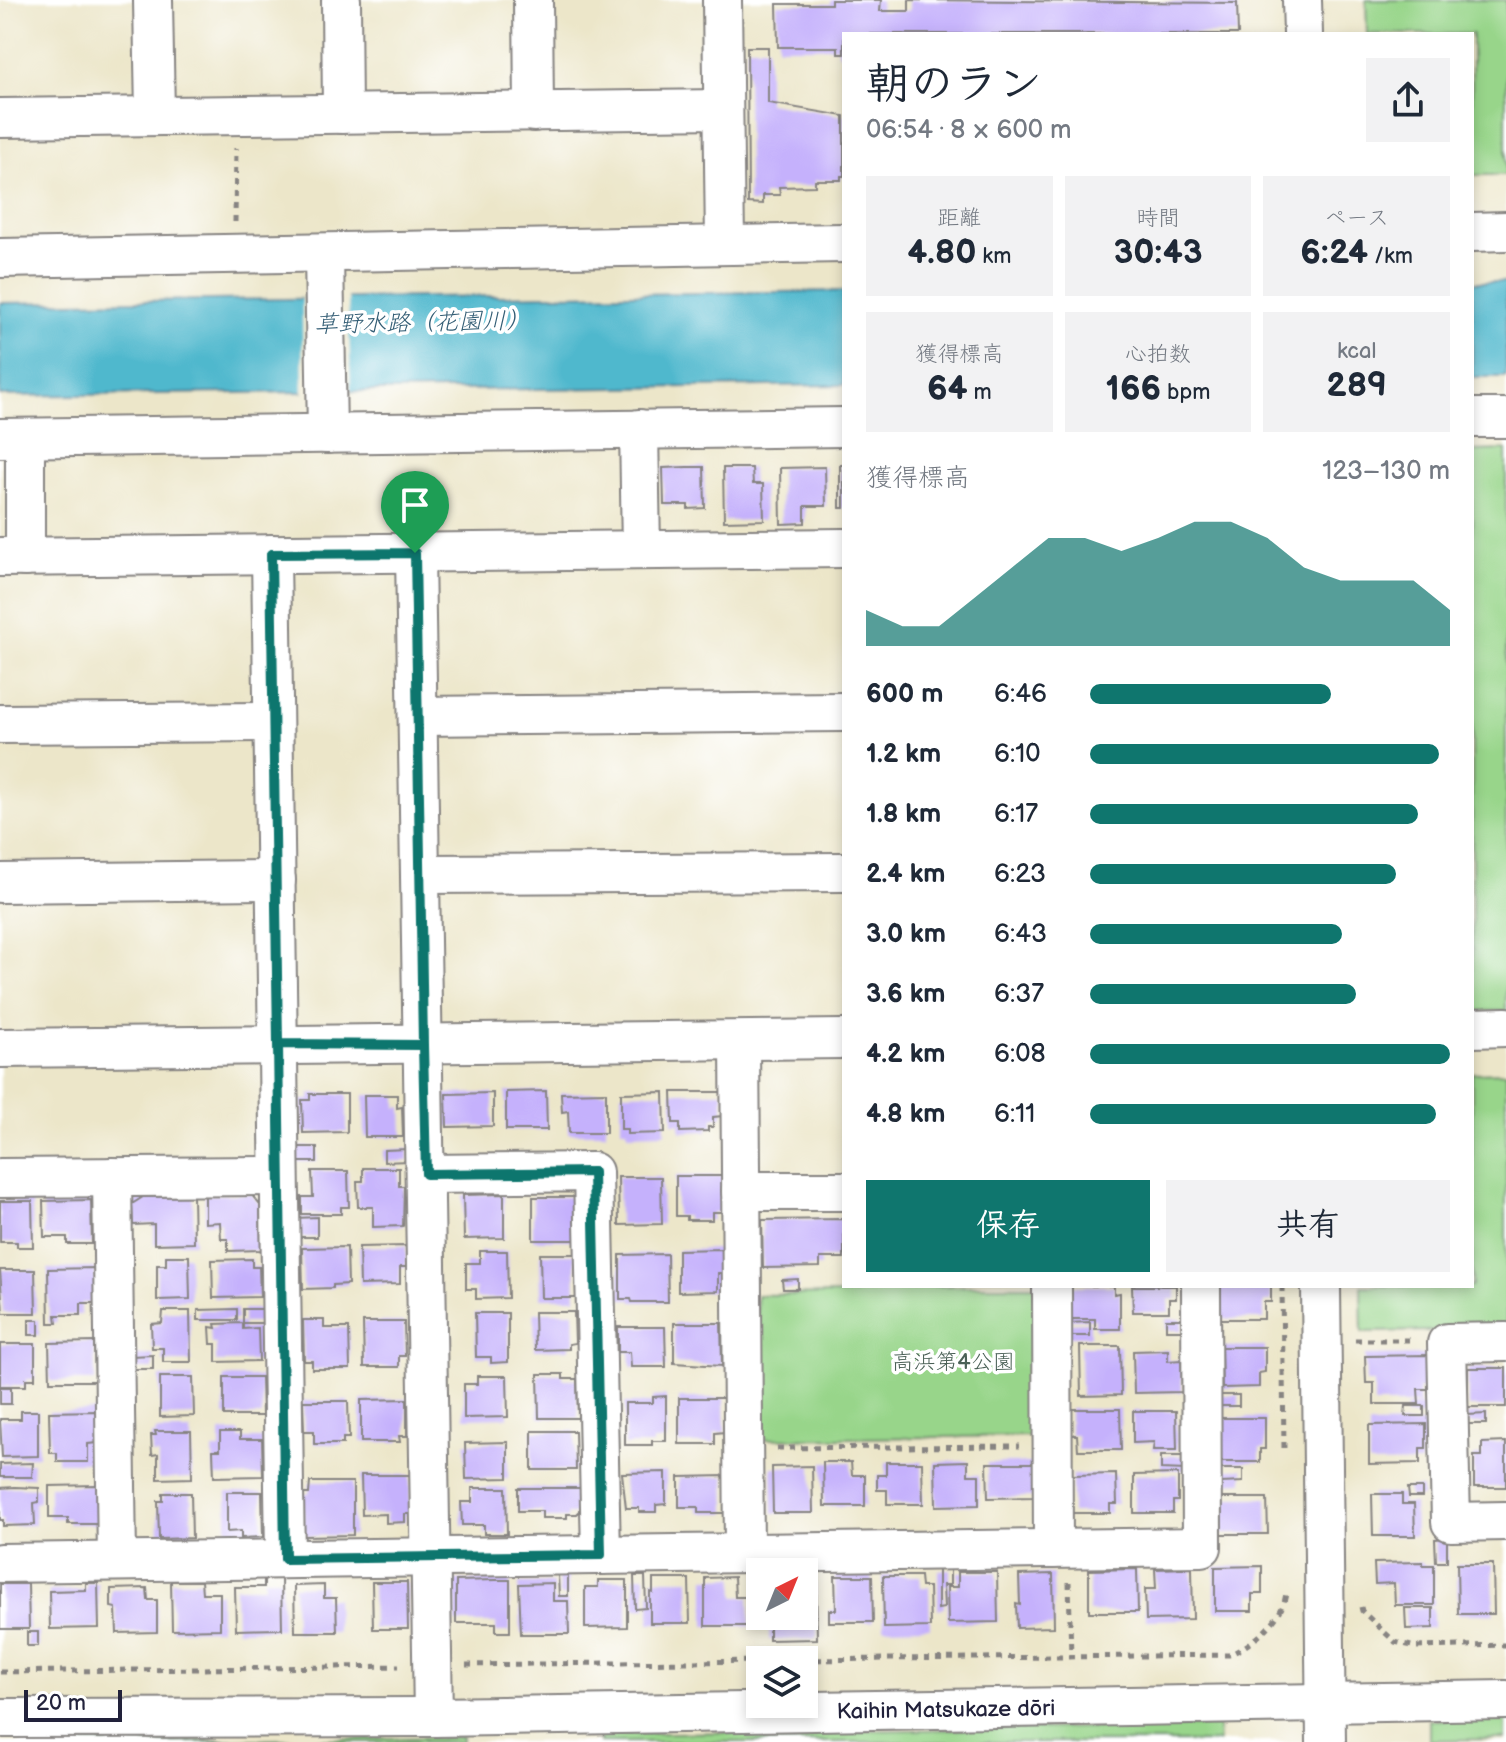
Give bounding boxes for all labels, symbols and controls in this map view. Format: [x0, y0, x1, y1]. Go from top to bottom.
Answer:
text: 朝のラン [866, 58, 1042, 111]
button: share [1366, 58, 1450, 142]
text: 06:54 · 8 × 600 m [866, 115, 1072, 146]
text: 距離 [937, 205, 981, 232]
text: 時間 [1136, 205, 1180, 232]
text: ペース [1324, 205, 1389, 232]
text: 4.80 [907, 232, 976, 273]
text: 30:43 [1113, 232, 1203, 273]
text: 6:24 [1300, 232, 1368, 273]
text: km [976, 243, 1011, 270]
text: /km [1368, 243, 1413, 270]
water label: 草野水路（花園川） [314, 306, 530, 339]
text: kcal [1337, 338, 1376, 365]
text: 獲得標高 [915, 341, 1003, 368]
text: 心拍数 [1125, 341, 1191, 368]
text: 289 [1326, 365, 1387, 406]
text: 64 [927, 368, 968, 409]
text: 166 [1106, 368, 1161, 409]
text: m [968, 379, 992, 406]
text: bpm [1161, 379, 1210, 406]
text: 123–130 m [1322, 456, 1450, 487]
text: 獲得標高 [866, 463, 970, 494]
pin [381, 471, 449, 553]
icon: arrive [393, 483, 437, 527]
text: 600 m [866, 679, 943, 710]
text: 6:46 [994, 679, 1047, 710]
text: 1.2 km [866, 739, 941, 770]
text: 6:10 [994, 739, 1041, 770]
text: 1.8 km [866, 799, 941, 830]
text: 6:17 [994, 799, 1038, 830]
text: 2.4 km [866, 859, 945, 890]
text: 6:23 [994, 859, 1046, 890]
text: 3.0 km [866, 919, 946, 950]
text: 6:43 [994, 919, 1047, 950]
text: 3.6 km [866, 979, 945, 1010]
text: 6:37 [994, 979, 1044, 1010]
text: 4.2 km [866, 1039, 945, 1070]
text: 6:08 [994, 1039, 1046, 1070]
text: 4.8 km [866, 1099, 945, 1130]
text: 6:11 [994, 1099, 1035, 1130]
button: 保存 [866, 1180, 1150, 1272]
button: 共有 [1166, 1180, 1450, 1272]
park label: 高浜第4公園 [891, 1349, 1015, 1376]
north arrow [746, 1558, 818, 1630]
map controls [746, 1558, 818, 1718]
button: layers [746, 1646, 818, 1718]
scale bar [24, 1686, 122, 1722]
text: 20 m [36, 1690, 86, 1717]
street label: Kaihin Matsukaze dōri [836, 1695, 1056, 1726]

